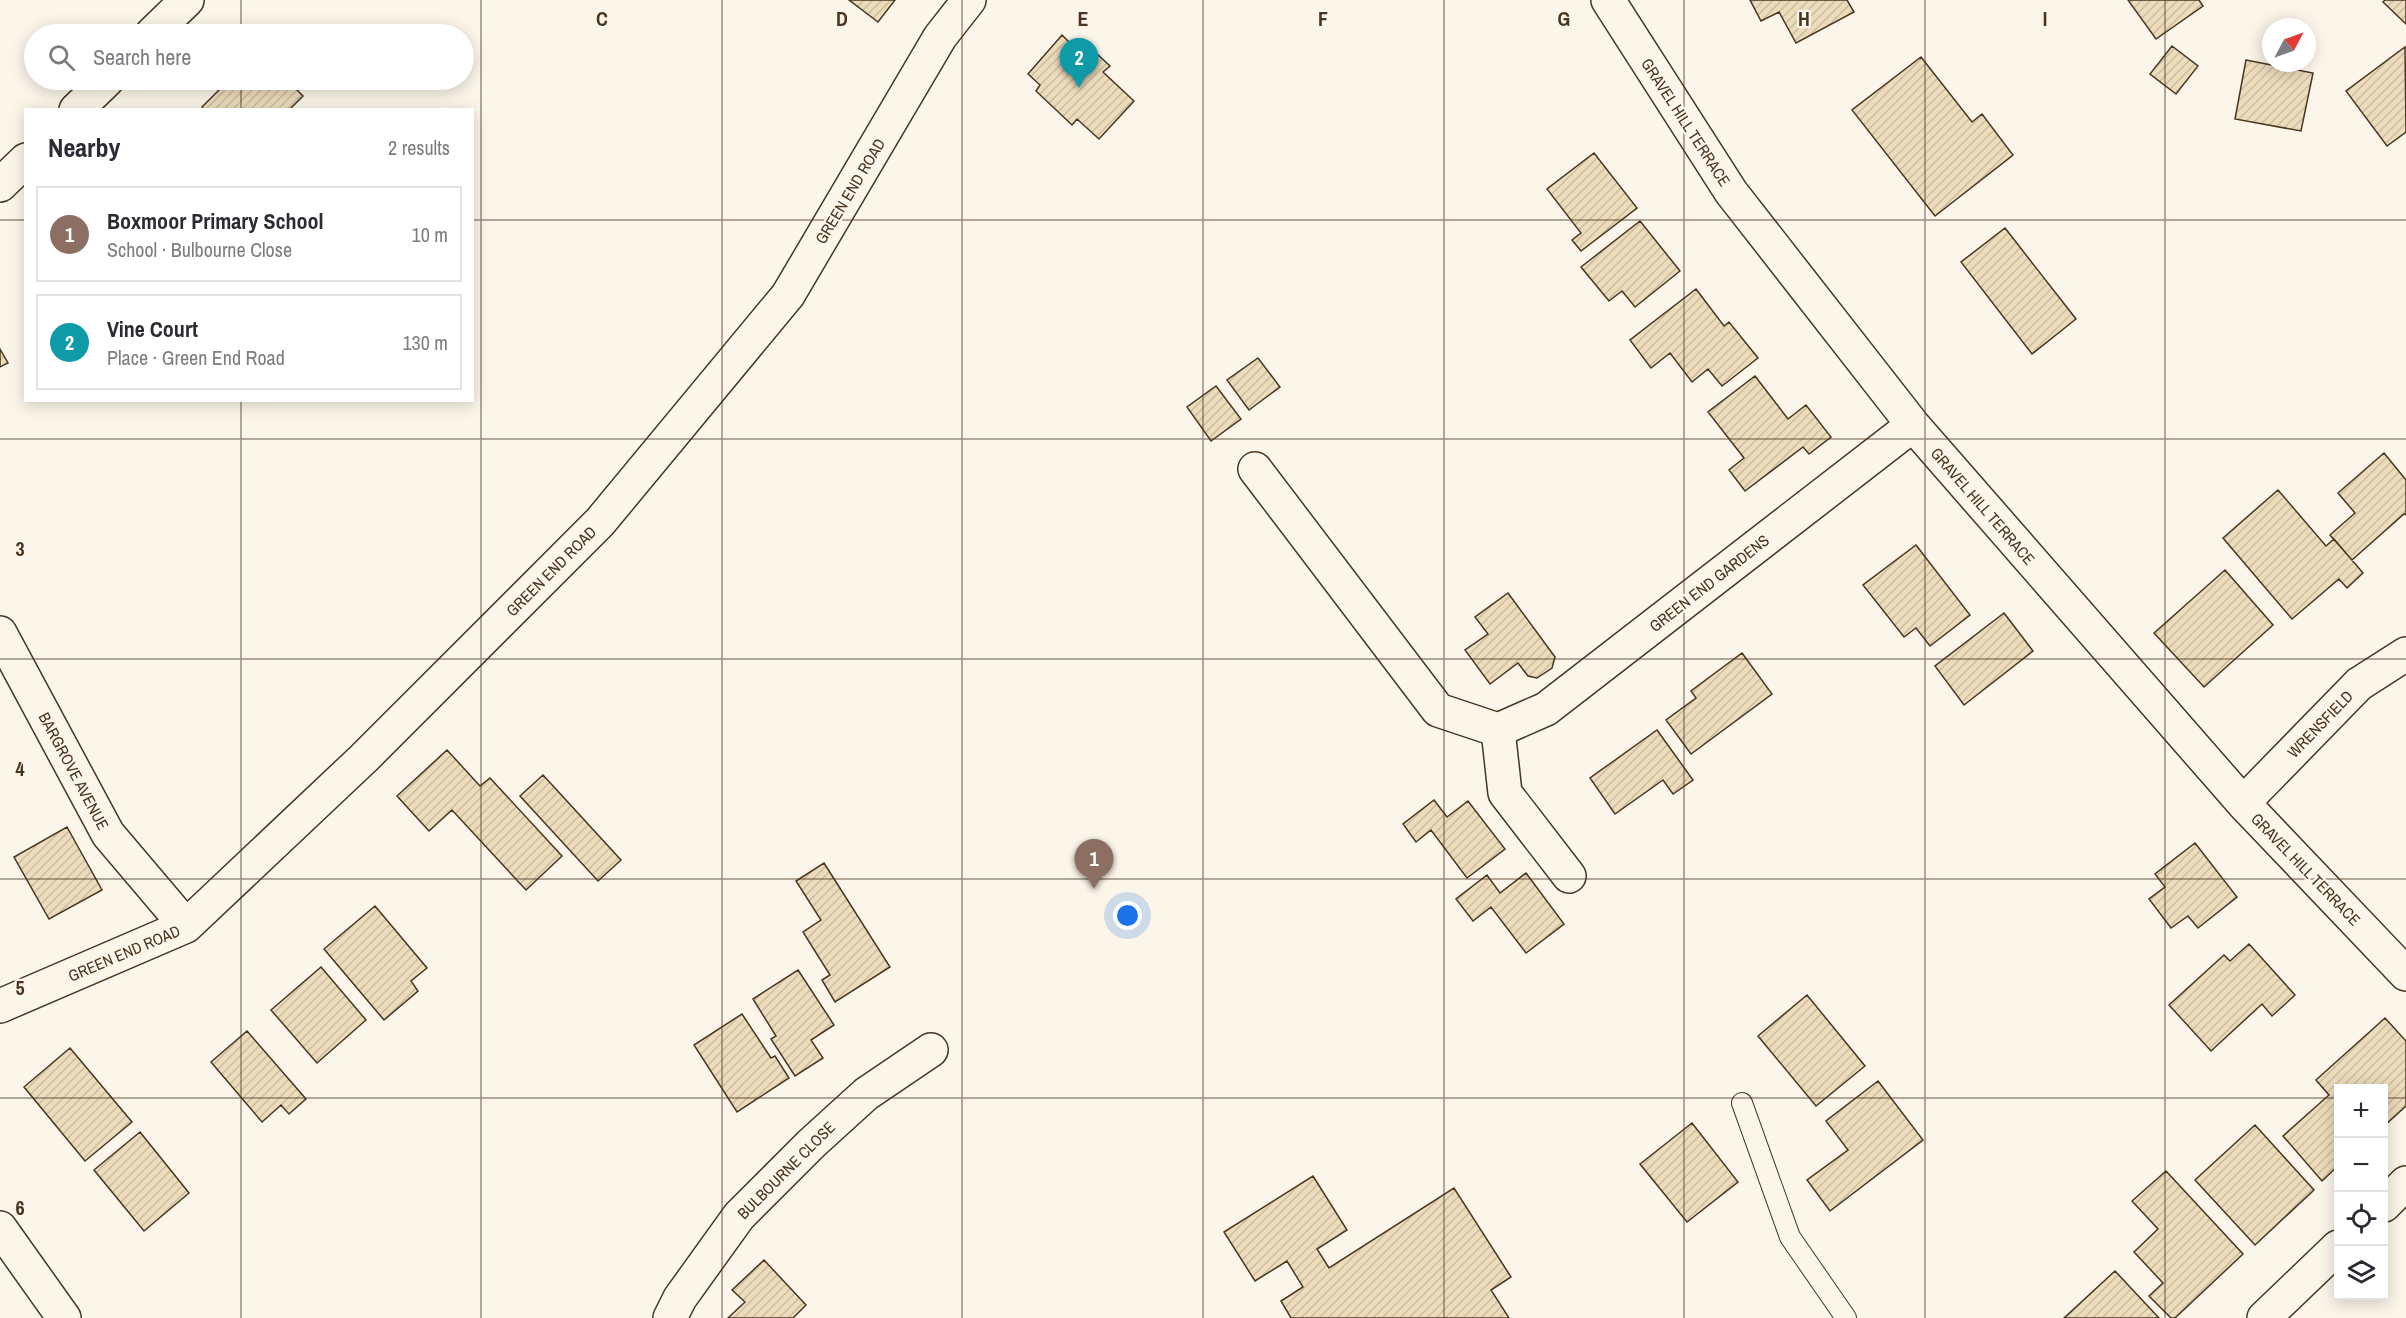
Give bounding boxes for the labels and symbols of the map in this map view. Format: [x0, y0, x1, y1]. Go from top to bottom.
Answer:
text: C [596, 5, 608, 32]
text: D [836, 5, 848, 32]
text: E [1078, 5, 1089, 32]
text: F [1318, 5, 1328, 32]
text: G [1558, 5, 1570, 32]
text: H [1798, 5, 1810, 32]
text: I [2043, 5, 2047, 32]
north arrow [2262, 18, 2316, 72]
pin: 2 [1060, 38, 1098, 88]
street label: GRAVEL HILL TERRACE [1636, 54, 1736, 190]
street label: GREEN END ROAD [810, 134, 890, 248]
street label: GRAVEL HILL TERRACE [1926, 443, 2040, 569]
street label: GREEN END ROAD [501, 521, 601, 621]
street label: GREEN END GARDENS [1644, 529, 1774, 637]
text: 3 [15, 535, 25, 562]
street label: WRENSFIELD [2282, 685, 2358, 763]
street label: BARGROVE AVENUE [34, 708, 114, 834]
text: 4 [15, 755, 25, 782]
street label: GRAVEL HILL TERRACE [2246, 808, 2366, 930]
pin: 1 [1074, 840, 1114, 889]
your location [1113, 901, 1142, 930]
street label: GREEN END ROAD [65, 920, 183, 986]
text: 5 [15, 974, 25, 1001]
street label: BULBOURNE CLOSE [732, 1116, 840, 1224]
text: 6 [15, 1194, 25, 1221]

